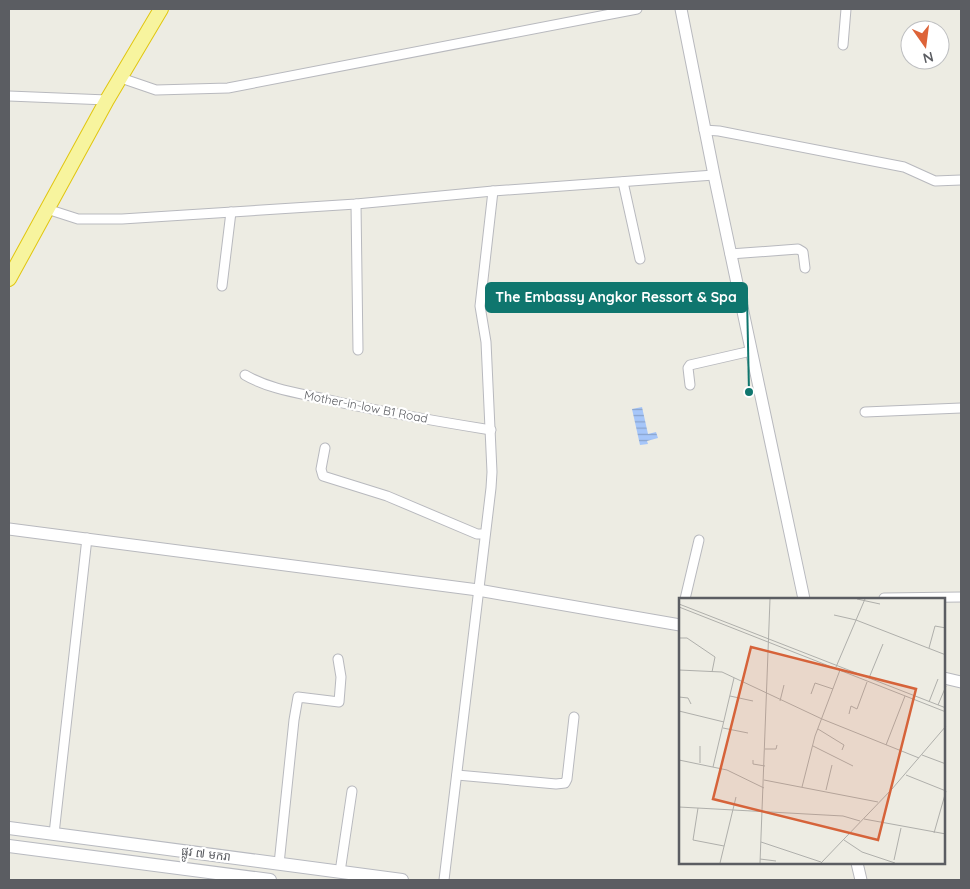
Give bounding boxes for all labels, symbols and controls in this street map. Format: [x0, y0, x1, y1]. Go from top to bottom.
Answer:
north arrow [900, 20, 950, 70]
text: N [921, 48, 935, 68]
callout: The Embassy Angkor Ressort & Spa [486, 283, 747, 312]
text: The Embassy Angkor Ressort & Spa [495, 288, 737, 306]
street label: Mother-in-low B1 Road [303, 387, 429, 426]
inset map [679, 598, 945, 864]
street label: ផ្លូវ ៧ មករា [180, 843, 232, 868]

